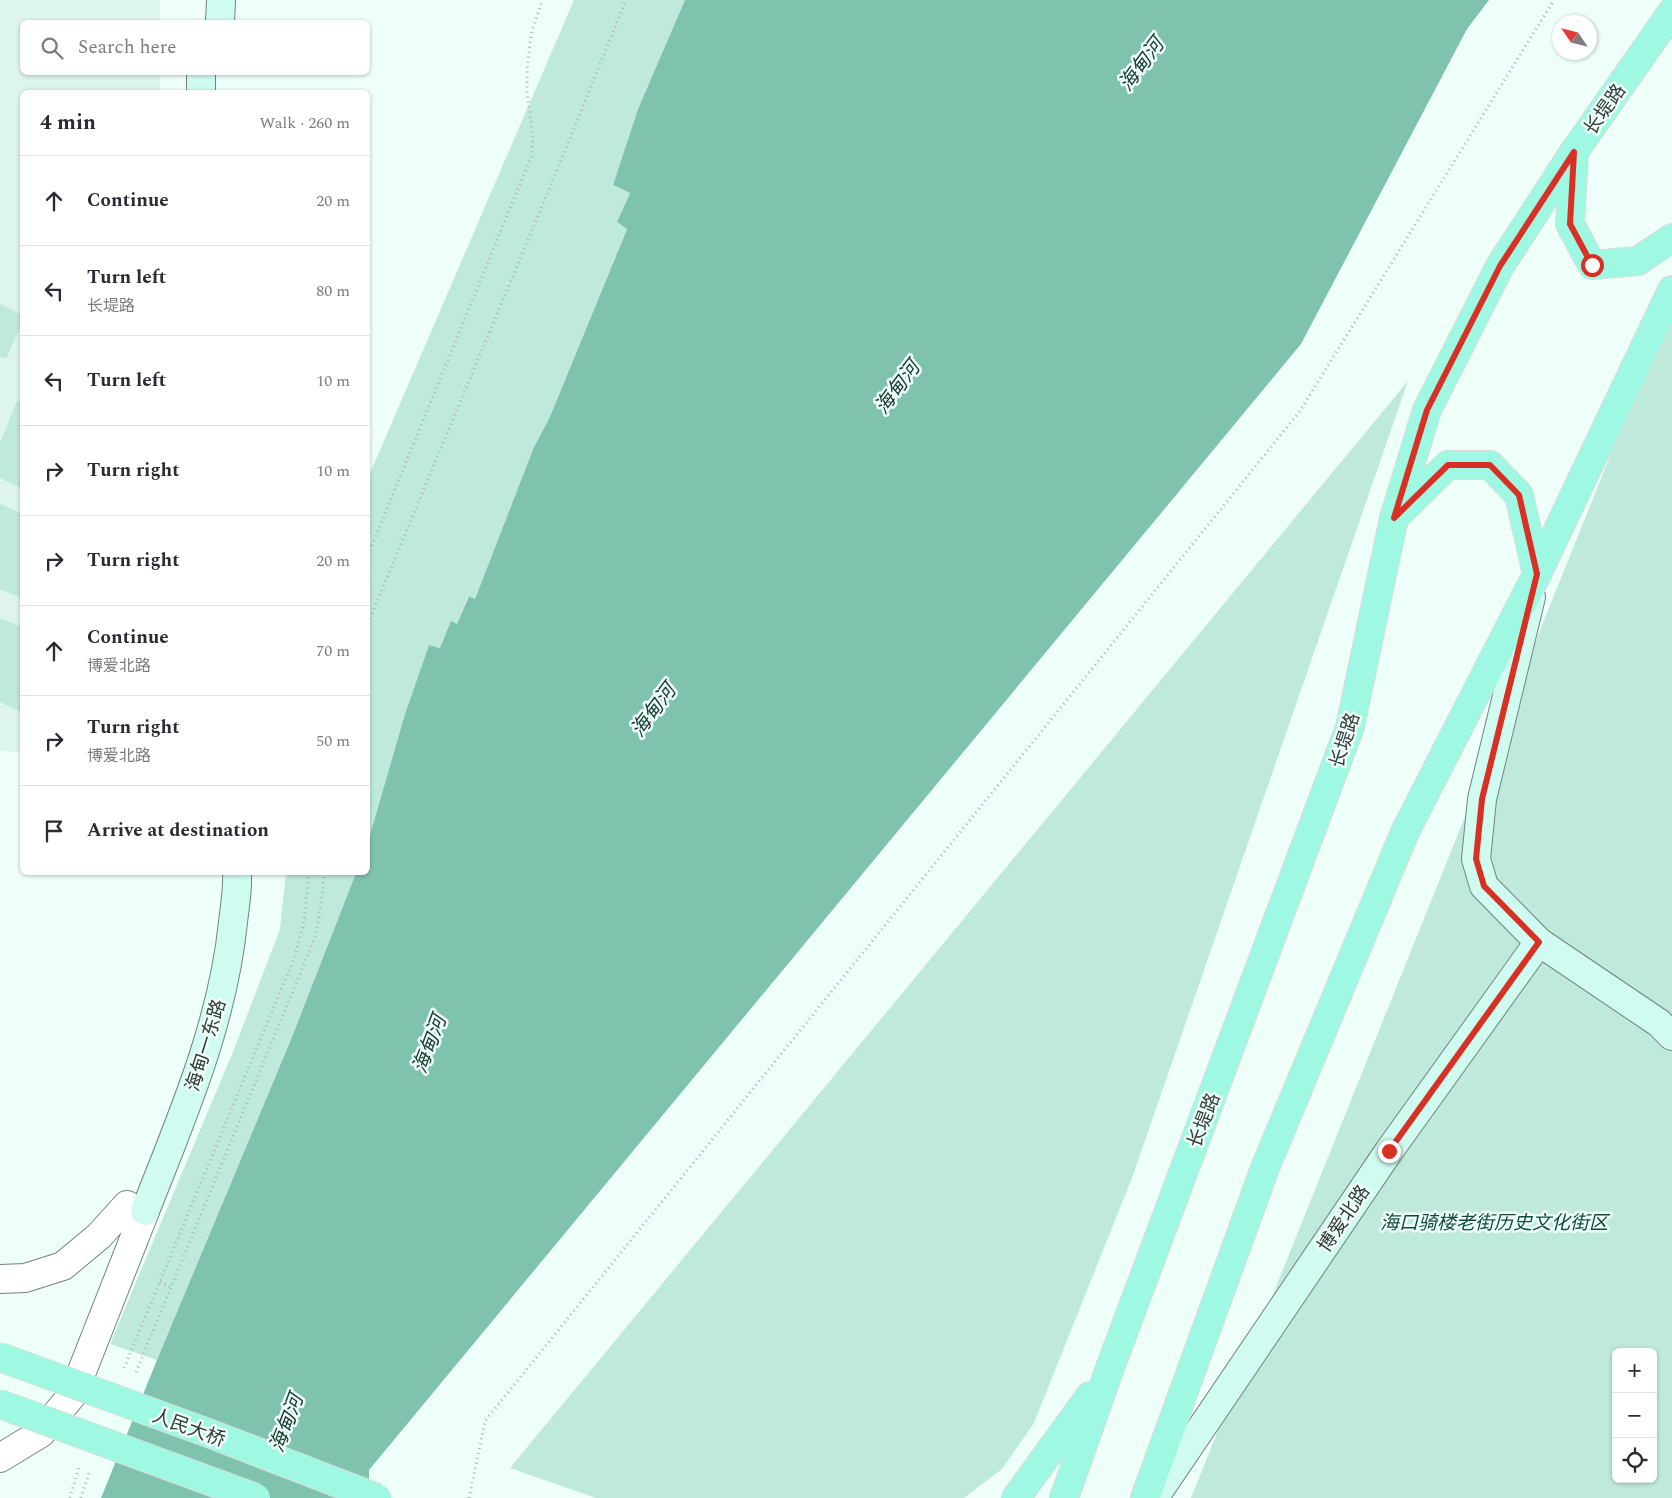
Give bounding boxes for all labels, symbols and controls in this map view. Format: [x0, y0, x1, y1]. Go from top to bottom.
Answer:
north arrow [1552, 15, 1597, 60]
search box [20, 20, 370, 75]
water label: 海甸河 [1112, 28, 1174, 98]
text: Search here [78, 33, 177, 62]
icon: search [38, 34, 66, 62]
street label: 长堤路 [1577, 78, 1633, 142]
text: 4 min [40, 107, 96, 139]
text: Walk · 260 m [259, 111, 350, 135]
text: Continue [87, 186, 169, 215]
icon: ahead [40, 187, 68, 215]
text: 20 m [316, 189, 350, 213]
route start [1581, 254, 1604, 277]
text: Turn left [87, 263, 166, 292]
icon: left [40, 277, 68, 305]
text: 80 m [316, 279, 350, 303]
text: 长堤路 [87, 294, 135, 318]
water label: 海甸河 [868, 351, 930, 421]
text: Turn left [87, 366, 166, 395]
icon: left [40, 367, 68, 395]
text: 10 m [316, 369, 350, 393]
text: Turn right [87, 456, 180, 485]
icon: right [40, 457, 68, 485]
text: 10 m [316, 459, 350, 483]
text: Turn right [87, 546, 180, 575]
icon: right [40, 547, 68, 575]
text: 20 m [316, 549, 350, 573]
text: Continue [87, 623, 169, 652]
icon: ahead [40, 637, 68, 665]
text: 70 m [316, 639, 350, 663]
text: 博爱北路 [87, 654, 151, 678]
water label: 海甸河 [624, 674, 686, 744]
street label: 长堤路 [1323, 709, 1368, 772]
text: Turn right [87, 713, 180, 742]
icon: right [40, 727, 68, 755]
text: 50 m [316, 729, 350, 753]
text: 博爱北路 [87, 744, 151, 768]
text: Arrive at destination [87, 816, 269, 845]
icon: arrive [40, 817, 68, 845]
street label: 海甸一东路 [179, 996, 234, 1095]
water label: 海甸河 [405, 1007, 456, 1078]
street label: 长堤路 [1181, 1089, 1228, 1152]
route end [1378, 1140, 1401, 1163]
street label: 博爱北路 [1311, 1179, 1378, 1258]
park label: 海口骑楼老街历史文化街区 [1380, 1209, 1611, 1238]
map controls [1612, 1348, 1657, 1483]
button: + [1612, 1348, 1657, 1393]
water label: 海甸河 [262, 1386, 313, 1457]
button: − [1612, 1393, 1657, 1438]
street label: 人民大桥 [148, 1402, 229, 1455]
button: locate [1612, 1438, 1657, 1483]

